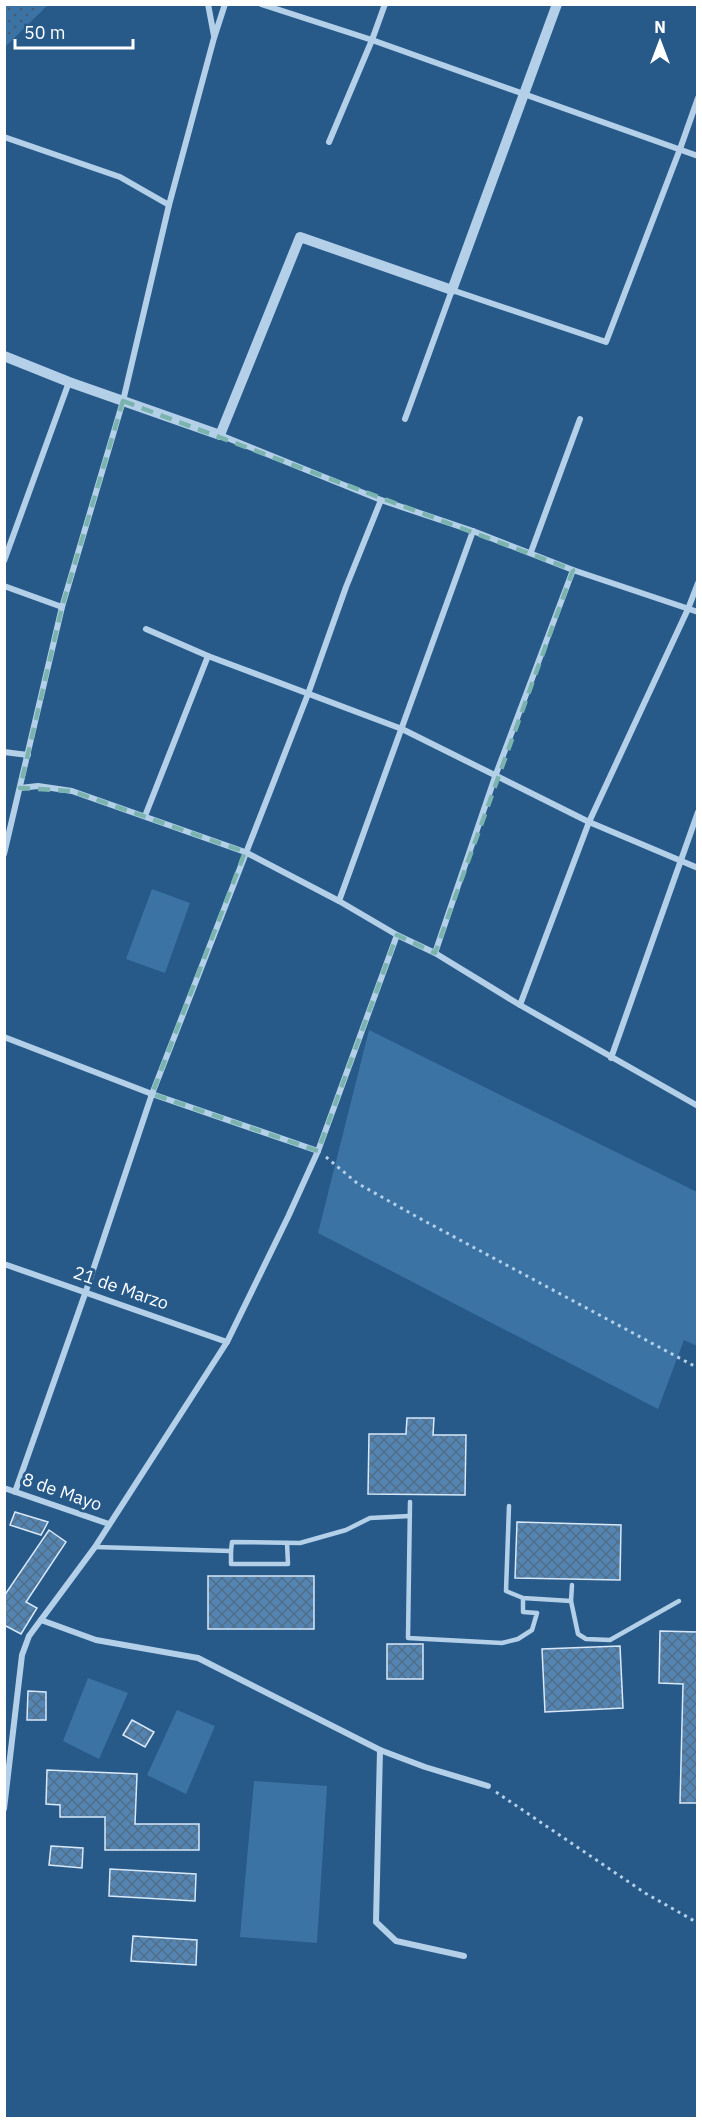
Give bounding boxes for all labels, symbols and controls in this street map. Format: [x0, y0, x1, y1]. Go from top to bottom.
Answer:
scale bar [15, 12, 134, 50]
north arrow [630, 12, 690, 72]
text: N [654, 17, 666, 37]
text: 50 m [24, 21, 66, 44]
street label: 21 de Marzo [70, 1260, 172, 1315]
street label: 8 de Mayo [19, 1467, 105, 1516]

